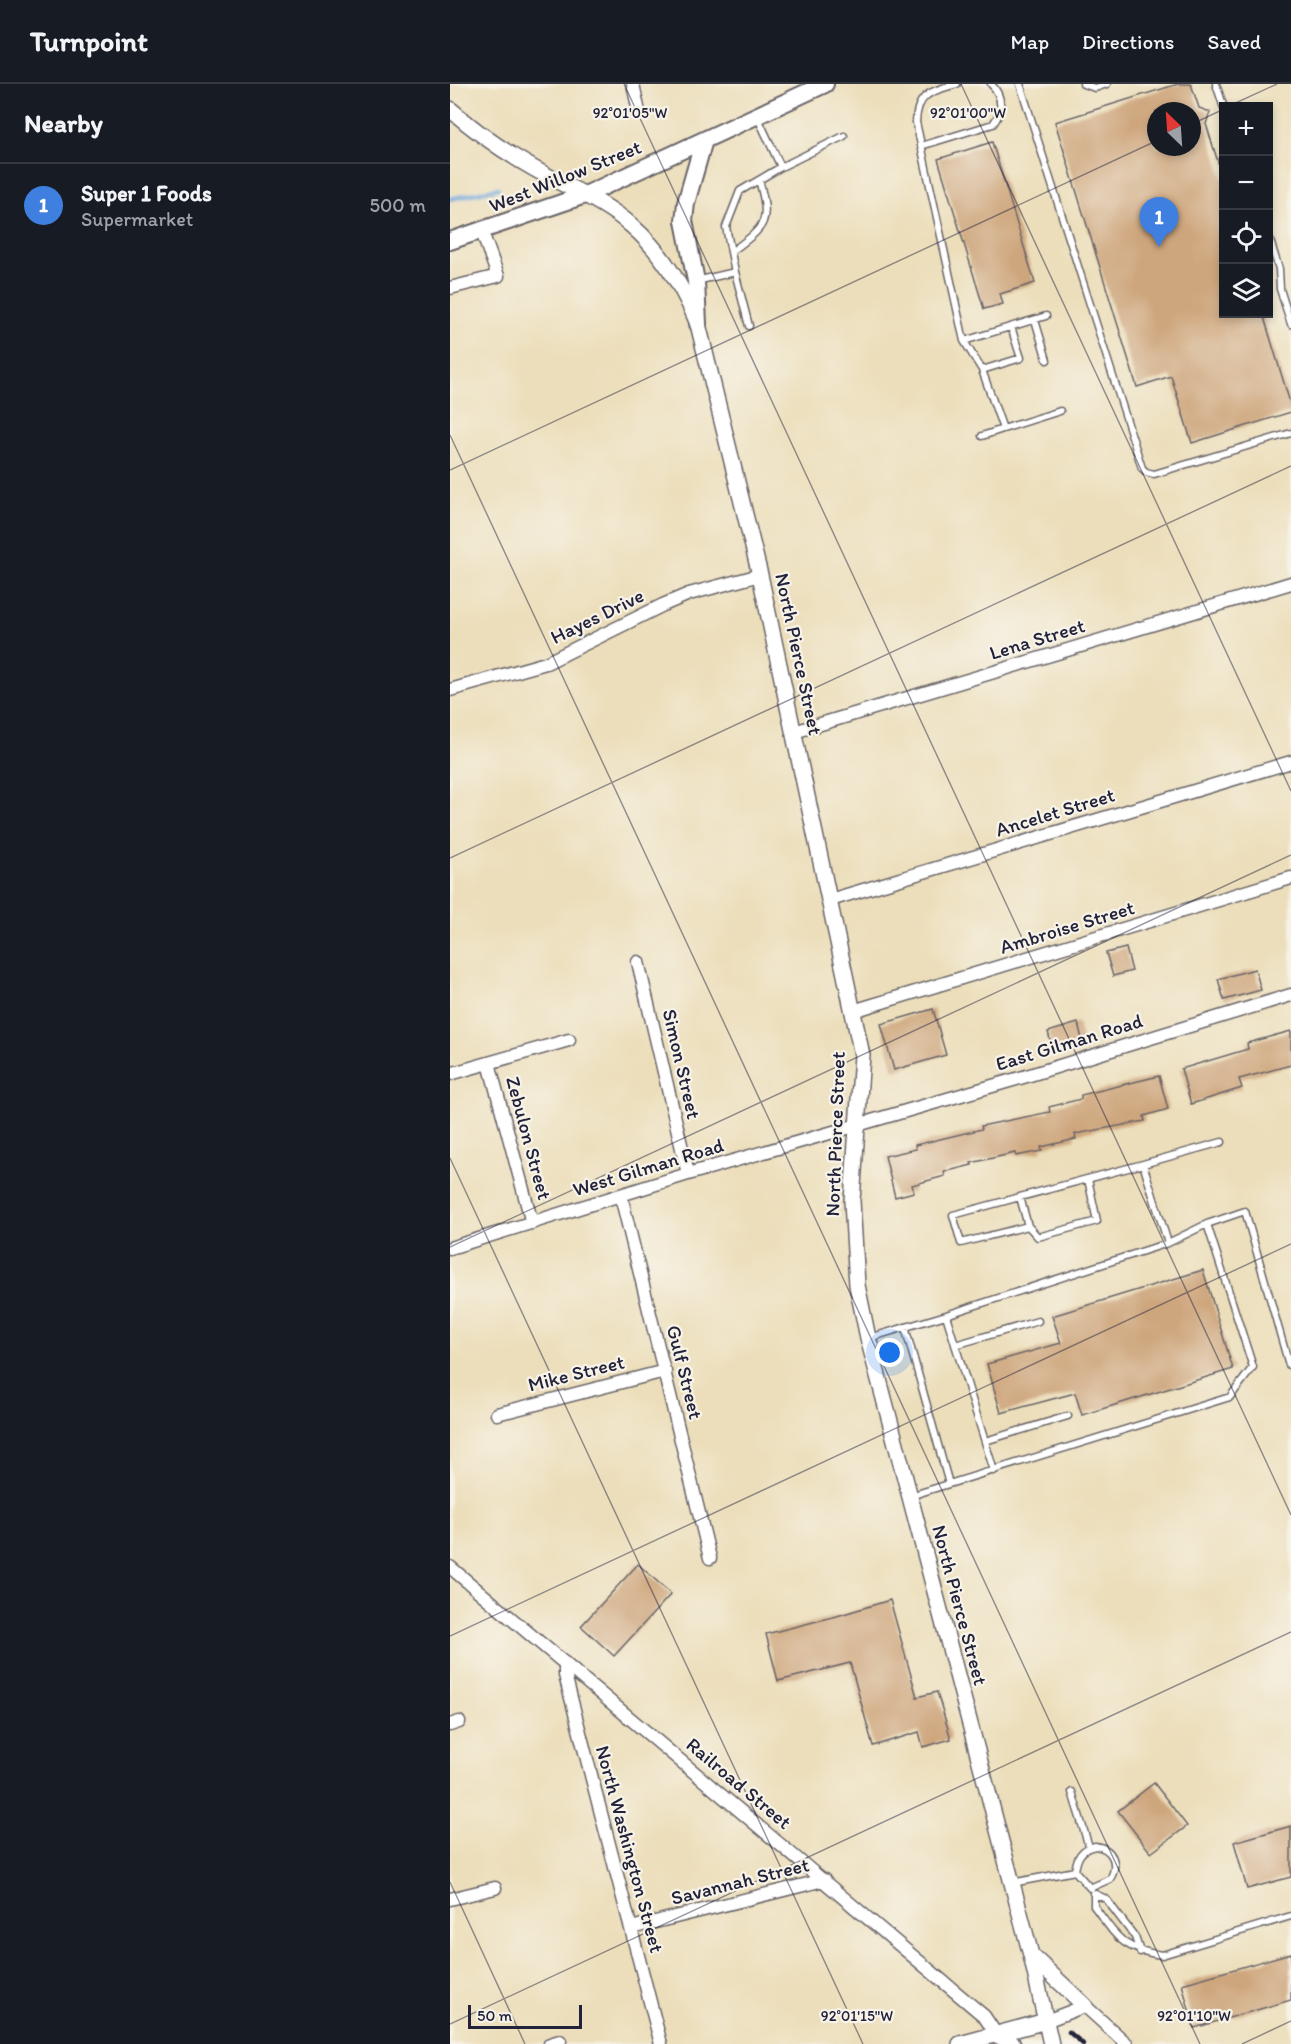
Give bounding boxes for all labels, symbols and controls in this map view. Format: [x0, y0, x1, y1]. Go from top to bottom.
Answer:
text: Turnpoint [30, 24, 148, 58]
text: Map [1011, 29, 1049, 54]
text: Directions [1082, 29, 1174, 54]
text: Saved [1207, 29, 1261, 54]
north arrow [1147, 102, 1201, 156]
map controls [1219, 102, 1273, 318]
button: + [1219, 102, 1273, 156]
text: 92°01'05"W [593, 104, 667, 122]
text: 92°01'00"W [930, 104, 1006, 122]
text: Nearby [24, 107, 103, 139]
street label: West Willow Street [485, 134, 645, 217]
button: − [1219, 156, 1273, 210]
text: Super 1 Foods [81, 180, 212, 207]
text: 1 [39, 193, 48, 217]
text: 500 m [370, 193, 426, 217]
pin: 1 [1140, 198, 1178, 247]
text: Supermarket [81, 207, 193, 231]
button: locate [1219, 210, 1273, 264]
button: layers [1219, 264, 1273, 318]
street label: North Pierce Street [770, 571, 828, 738]
street label: Hayes Drive [546, 583, 648, 649]
street label: Lena Street [986, 613, 1088, 665]
street label: Ancelet Street [993, 783, 1117, 841]
street label: Ambroise Street [997, 895, 1137, 959]
street label: Simon Street [658, 1007, 706, 1122]
street label: East Gilman Road [993, 1008, 1145, 1076]
street label: North Pierce Street [820, 1051, 850, 1217]
street label: Zebulon Street [501, 1074, 557, 1202]
street label: West Gilman Road [570, 1133, 727, 1201]
street label: Gulf Street [662, 1323, 708, 1422]
your location [875, 1338, 904, 1367]
street label: Mike Street [525, 1349, 627, 1397]
street label: North Pierce Street [927, 1522, 993, 1688]
street label: Railroad Street [682, 1732, 796, 1834]
street label: North Washington Street [591, 1743, 669, 1955]
street label: Savannah Street [668, 1852, 812, 1910]
scale bar [468, 2002, 582, 2030]
text: 50 m [477, 2006, 512, 2025]
text: 92°01'15"W [821, 2007, 893, 2025]
text: 92°01'10"W [1157, 2007, 1231, 2025]

